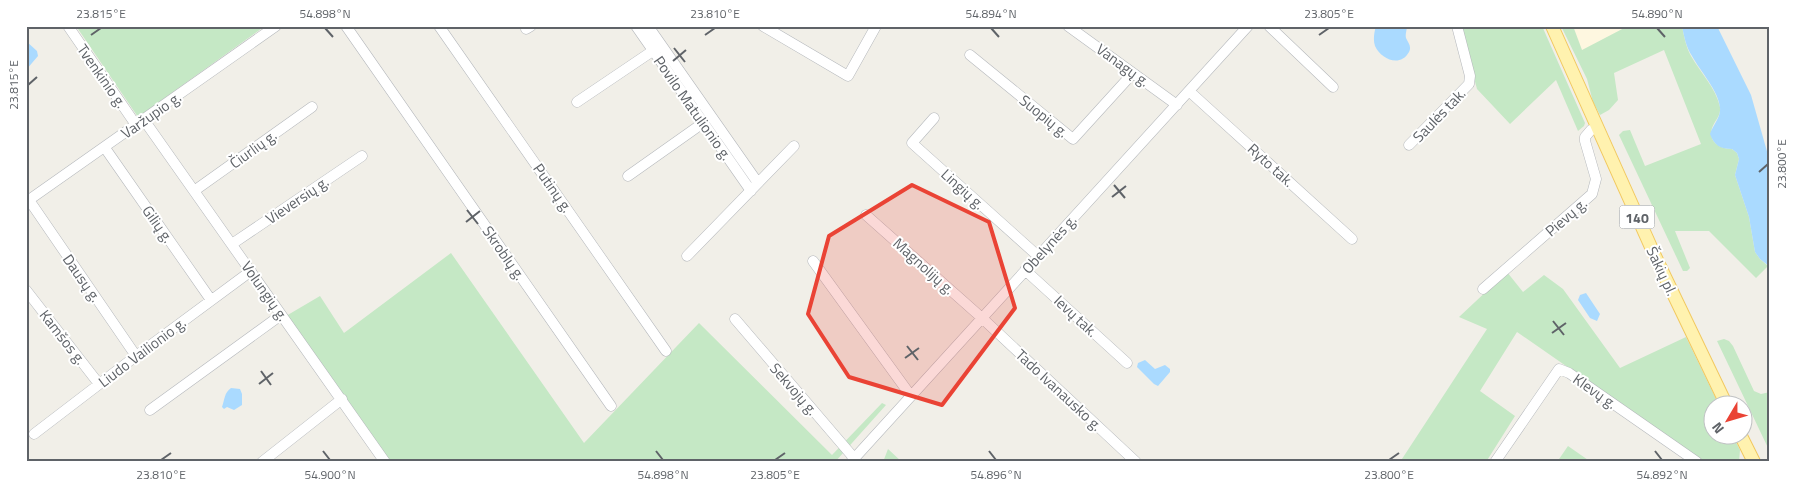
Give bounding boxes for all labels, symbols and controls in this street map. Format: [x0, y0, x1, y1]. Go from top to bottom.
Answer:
text: 23.815°E [76, 4, 126, 23]
text: 54.898°N [299, 4, 351, 23]
text: 23.810°E [690, 4, 740, 23]
text: 54.894°N [965, 4, 1017, 23]
text: 23.805°E [1304, 4, 1354, 23]
text: 54.890°N [1631, 4, 1683, 23]
street label: Vanagų g. [1091, 38, 1155, 92]
street label: Tvenkinio g. [71, 39, 133, 113]
street label: Povilo Matulionio g. [648, 51, 738, 165]
text: 23.815°E [4, 60, 23, 110]
street label: Saulės tak. [1407, 83, 1471, 147]
street label: Varžupio g. [116, 86, 186, 144]
street label: Suopių g. [1014, 89, 1074, 143]
street label: Čiurlių g. [225, 124, 281, 174]
street label: Ryto tak. [1242, 138, 1300, 192]
text: 23.800°E [1772, 139, 1791, 189]
street label: Putinų g. [528, 159, 578, 217]
street label: Lingių g. [936, 163, 990, 215]
street label: Vieversių g. [261, 170, 333, 230]
street label: Pievų g. [1540, 192, 1592, 242]
street label: Gilių g. [137, 200, 179, 248]
road number: 140 [1620, 206, 1654, 228]
street label: Obelynės g. [1016, 209, 1082, 279]
street label: Skroblų g. [477, 221, 531, 285]
street label: Magnolijų g. [888, 232, 960, 300]
street label: Šakių pl. [1641, 243, 1683, 299]
street label: Dausų g. [57, 249, 107, 307]
street label: Volungių g. [236, 256, 294, 326]
street label: Ievų tak. [1049, 290, 1103, 342]
street label: Kamšos g. [34, 304, 92, 370]
street label: Liudo Vailionio g. [93, 311, 191, 393]
street label: Tado Ivanausko g. [1010, 344, 1108, 436]
street label: Sekvojų g. [765, 358, 823, 420]
street label: Klevų g. [1568, 368, 1622, 414]
north arrow [1704, 396, 1754, 446]
text: N [1706, 418, 1729, 439]
text: 23.810°E [136, 465, 186, 484]
text: 54.900°N [304, 465, 356, 484]
text: 54.898°N [637, 465, 689, 484]
text: 23.805°E [750, 465, 800, 484]
text: 54.896°N [970, 465, 1022, 484]
text: 23.800°E [1364, 465, 1414, 484]
text: 54.892°N [1636, 465, 1688, 484]

